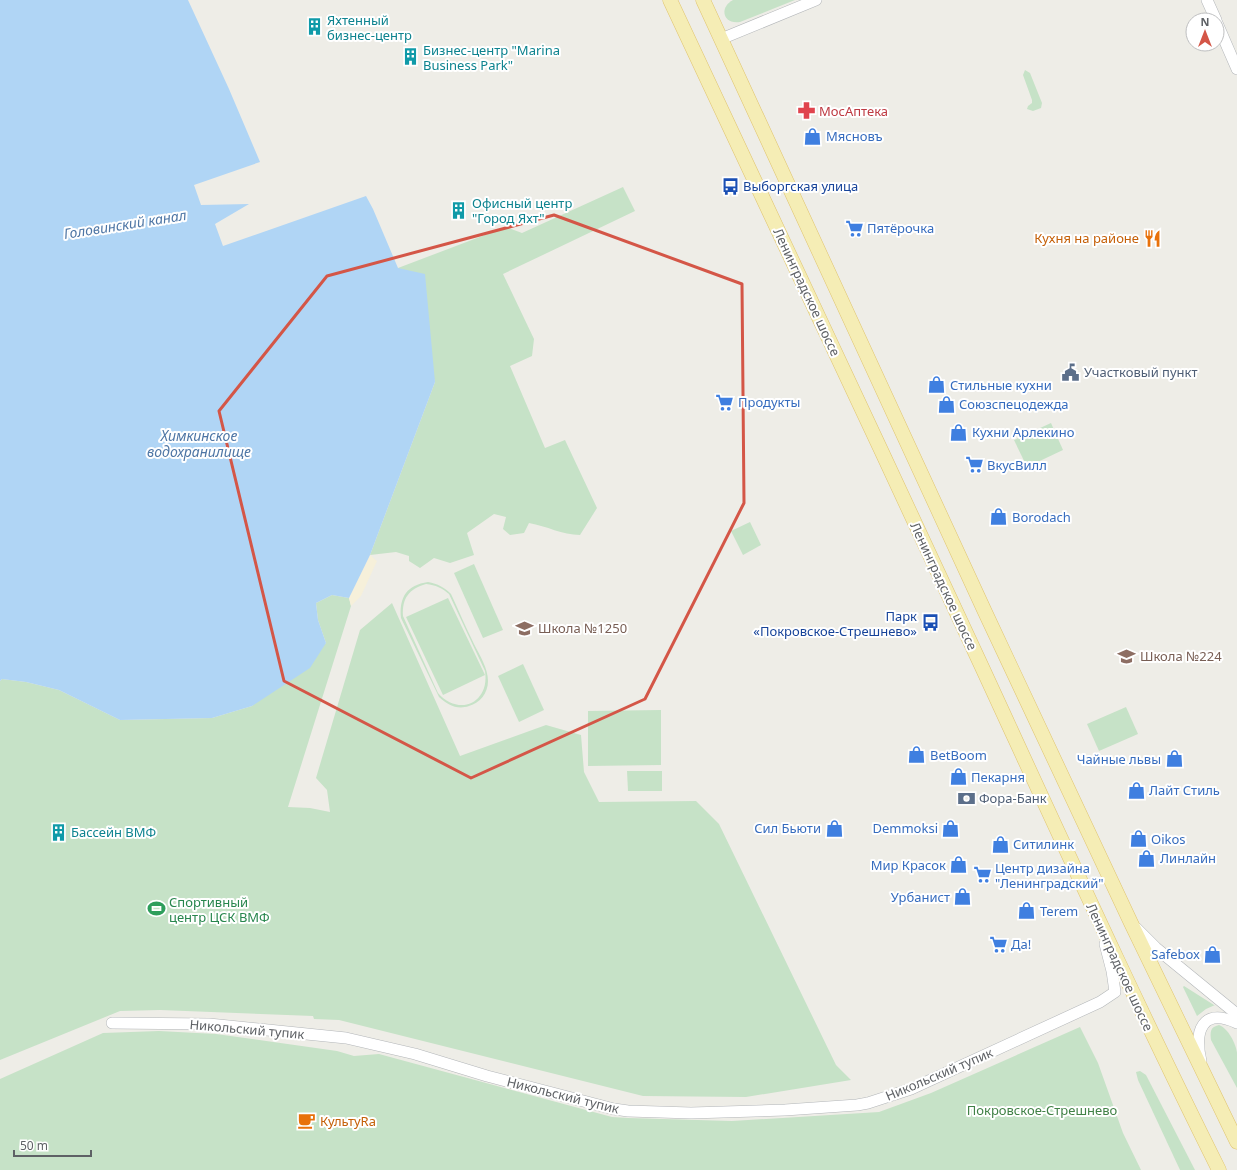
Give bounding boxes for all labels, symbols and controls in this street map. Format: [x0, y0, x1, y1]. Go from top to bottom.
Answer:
place label: Яхтенный бизнес-центр [327, 11, 412, 44]
north arrow [1185, 12, 1225, 52]
text: N [1201, 14, 1209, 29]
building icon: Яхтенный бизнес-центр [304, 17, 324, 37]
place label: Бизнес-центр "Marina Business Park" [423, 41, 560, 74]
building icon: Бизнес-центр "Marina Business Park" [400, 47, 420, 67]
pharmacy icon: МосАптека [796, 101, 816, 121]
place label: МосАптека [819, 102, 888, 120]
shop icon: Мясновъ [803, 126, 823, 146]
place label: Мясновъ [826, 127, 883, 145]
bus stop icon: Выборгская улица [720, 176, 740, 196]
place label: Выборгская улица [743, 177, 858, 195]
place label: Офисный центр "Город Яхт" [472, 194, 572, 227]
building icon: Офисный центр "Город Яхт" [449, 200, 469, 220]
water label: Головинский канал [62, 205, 188, 243]
supermarket icon: Пятёрочка [844, 218, 864, 238]
place label: Пятёрочка [867, 219, 934, 237]
street label: Ленинградское шоссе [769, 225, 845, 359]
restaurant icon: Кухня на районе [1142, 228, 1162, 248]
place label: Кухня на районе [1034, 229, 1139, 247]
public building icon: Участковый пункт [1061, 362, 1081, 382]
place label: Участковый пункт [1084, 363, 1198, 381]
shop icon: Стильные кухни [927, 375, 947, 395]
place label: Стильные кухни [950, 376, 1052, 394]
supermarket icon: Продукты [715, 392, 735, 412]
place label: Продукты [738, 393, 800, 411]
shop icon: Союзспецодежда [936, 394, 956, 414]
place label: Союзспецодежда [959, 395, 1069, 413]
shop icon: Кухни Арлекино [949, 422, 969, 442]
place label: Кухни Арлекино [972, 423, 1075, 441]
water label: Химкинское водохранилище [147, 426, 251, 461]
supermarket icon: ВкусВилл [964, 455, 984, 475]
place label: ВкусВилл [987, 456, 1047, 474]
shop icon: Borodach [989, 507, 1009, 527]
place label: Borodach [1012, 508, 1071, 526]
street label: Ленинградское шоссе [906, 519, 982, 653]
place label: Парк «Покровское-Стрешнево» [753, 607, 917, 640]
bus stop icon: Парк «Покровское-Стрешнево» [920, 613, 940, 633]
school or university icon: Школа №1250 [515, 618, 535, 638]
place label: Школа №1250 [538, 619, 627, 637]
school or university icon: Школа №224 [1117, 646, 1137, 666]
place label: Школа №224 [1140, 647, 1222, 665]
shop icon: BetBoom [907, 745, 927, 765]
place label: BetBoom [930, 746, 987, 764]
shop icon: Чайные львы [1164, 749, 1184, 769]
place label: Чайные львы [1077, 750, 1161, 768]
shop icon: Пекарня [948, 767, 968, 787]
place label: Пекарня [971, 768, 1025, 786]
shop icon: Лайт Стиль [1126, 780, 1146, 800]
place label: Лайт Стиль [1149, 781, 1220, 799]
bank icon: Фора-Банк [956, 788, 976, 808]
place label: Фора-Банк [979, 789, 1047, 807]
shop icon: Сил Бьюти [824, 818, 844, 838]
shop icon: Demmoksi [941, 818, 961, 838]
place label: Сил Бьюти [754, 819, 821, 837]
place label: Demmoksi [872, 819, 938, 837]
building icon: Бассейн ВМФ [48, 822, 68, 842]
place label: Бассейн ВМФ [71, 823, 156, 841]
shop icon: Oikos [1128, 829, 1148, 849]
place label: Oikos [1151, 830, 1186, 848]
shop icon: Ситилинк [990, 834, 1010, 854]
place label: Ситилинк [1013, 835, 1074, 853]
shop icon: Линлайн [1137, 848, 1157, 868]
place label: Линлайн [1160, 849, 1216, 867]
shop icon: Мир Красок [949, 855, 969, 875]
place label: Мир Красок [871, 856, 946, 874]
place label: Центр дизайна "Ленинградский" [995, 859, 1104, 892]
supermarket icon: Центр дизайна "Ленинградский" [972, 865, 992, 885]
shop icon: Урбанист [953, 887, 973, 907]
place label: Урбанист [891, 888, 950, 906]
place label: Спортивный центр ЦСК ВМФ [169, 893, 270, 926]
sports icon: Спортивный центр ЦСК ВМФ [146, 899, 166, 919]
street label: Ленинградское шоссе [1082, 900, 1158, 1034]
shop icon: Terem [1017, 901, 1037, 921]
place label: Terem [1040, 902, 1078, 920]
supermarket icon: Да! [988, 934, 1008, 954]
place label: Да! [1011, 935, 1031, 953]
shop icon: Safebox [1203, 944, 1223, 964]
place label: Safebox [1151, 945, 1200, 963]
street label: Никольский тупик [189, 1015, 305, 1043]
street label: Никольский тупик [882, 1043, 996, 1105]
street label: Никольский тупик [505, 1072, 621, 1118]
park label: Покровское-Стрешнево [967, 1101, 1118, 1119]
cafe icon: КультуRа [297, 1111, 317, 1131]
place label: КультуRа [320, 1112, 376, 1130]
scale bar [14, 1132, 91, 1158]
text: 50 m [20, 1137, 48, 1154]

